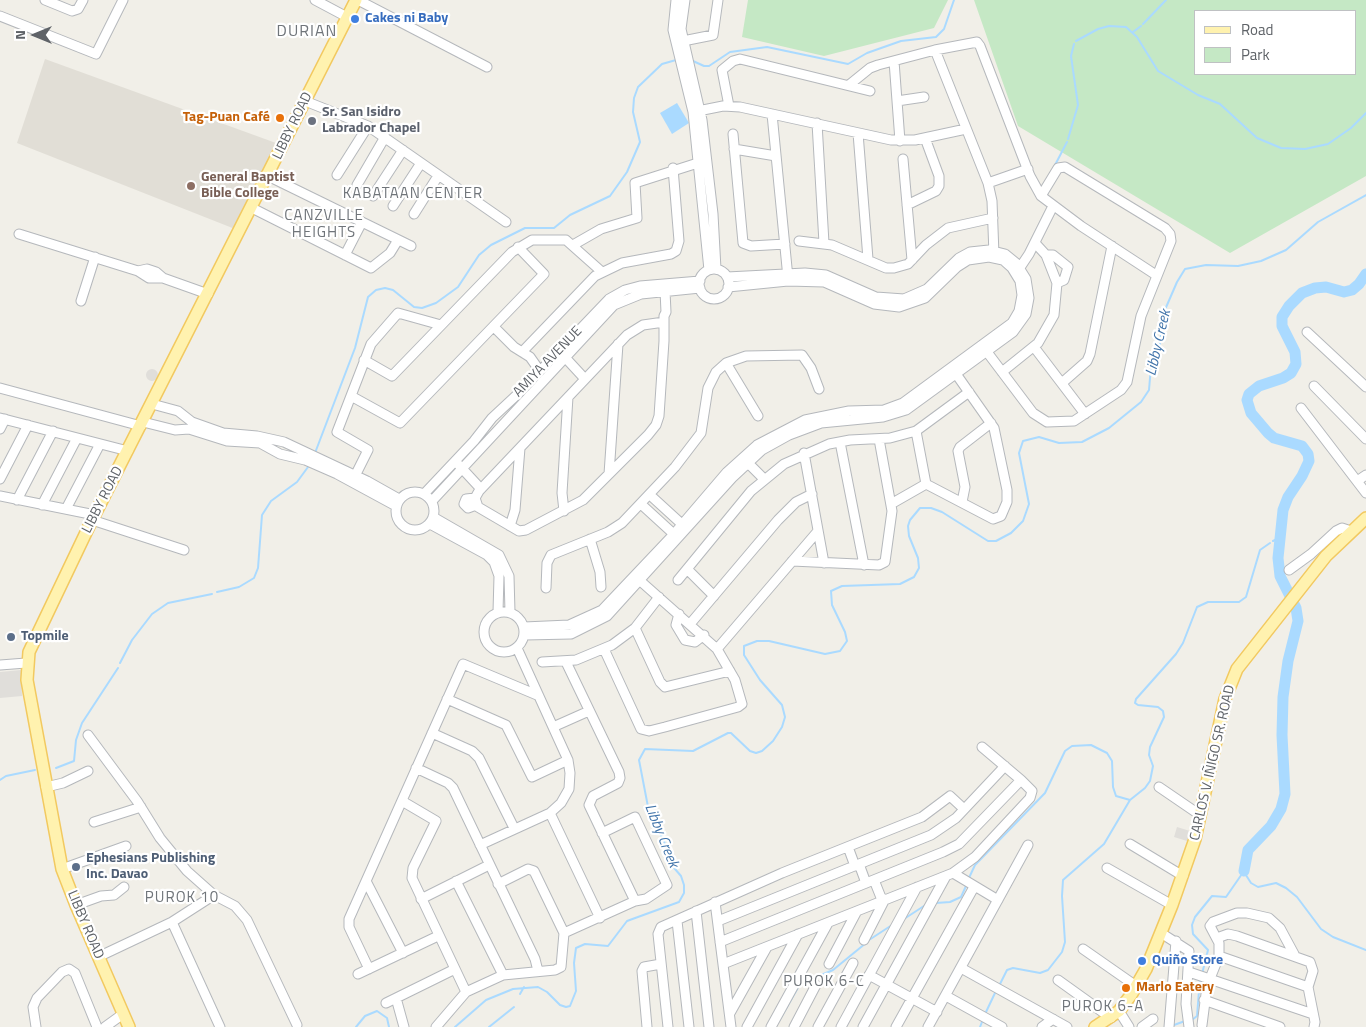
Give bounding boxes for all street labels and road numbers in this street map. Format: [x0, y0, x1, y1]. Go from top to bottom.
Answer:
street label: LIBBY ROAD [270, 90, 316, 162]
street label: AMIYA AVENUE [510, 323, 586, 401]
street label: LIBBY ROAD [79, 464, 127, 536]
street label: CARLOS V. IÑIGO SR. ROAD [1187, 684, 1239, 842]
street label: LIBBY ROAD [63, 888, 107, 962]

